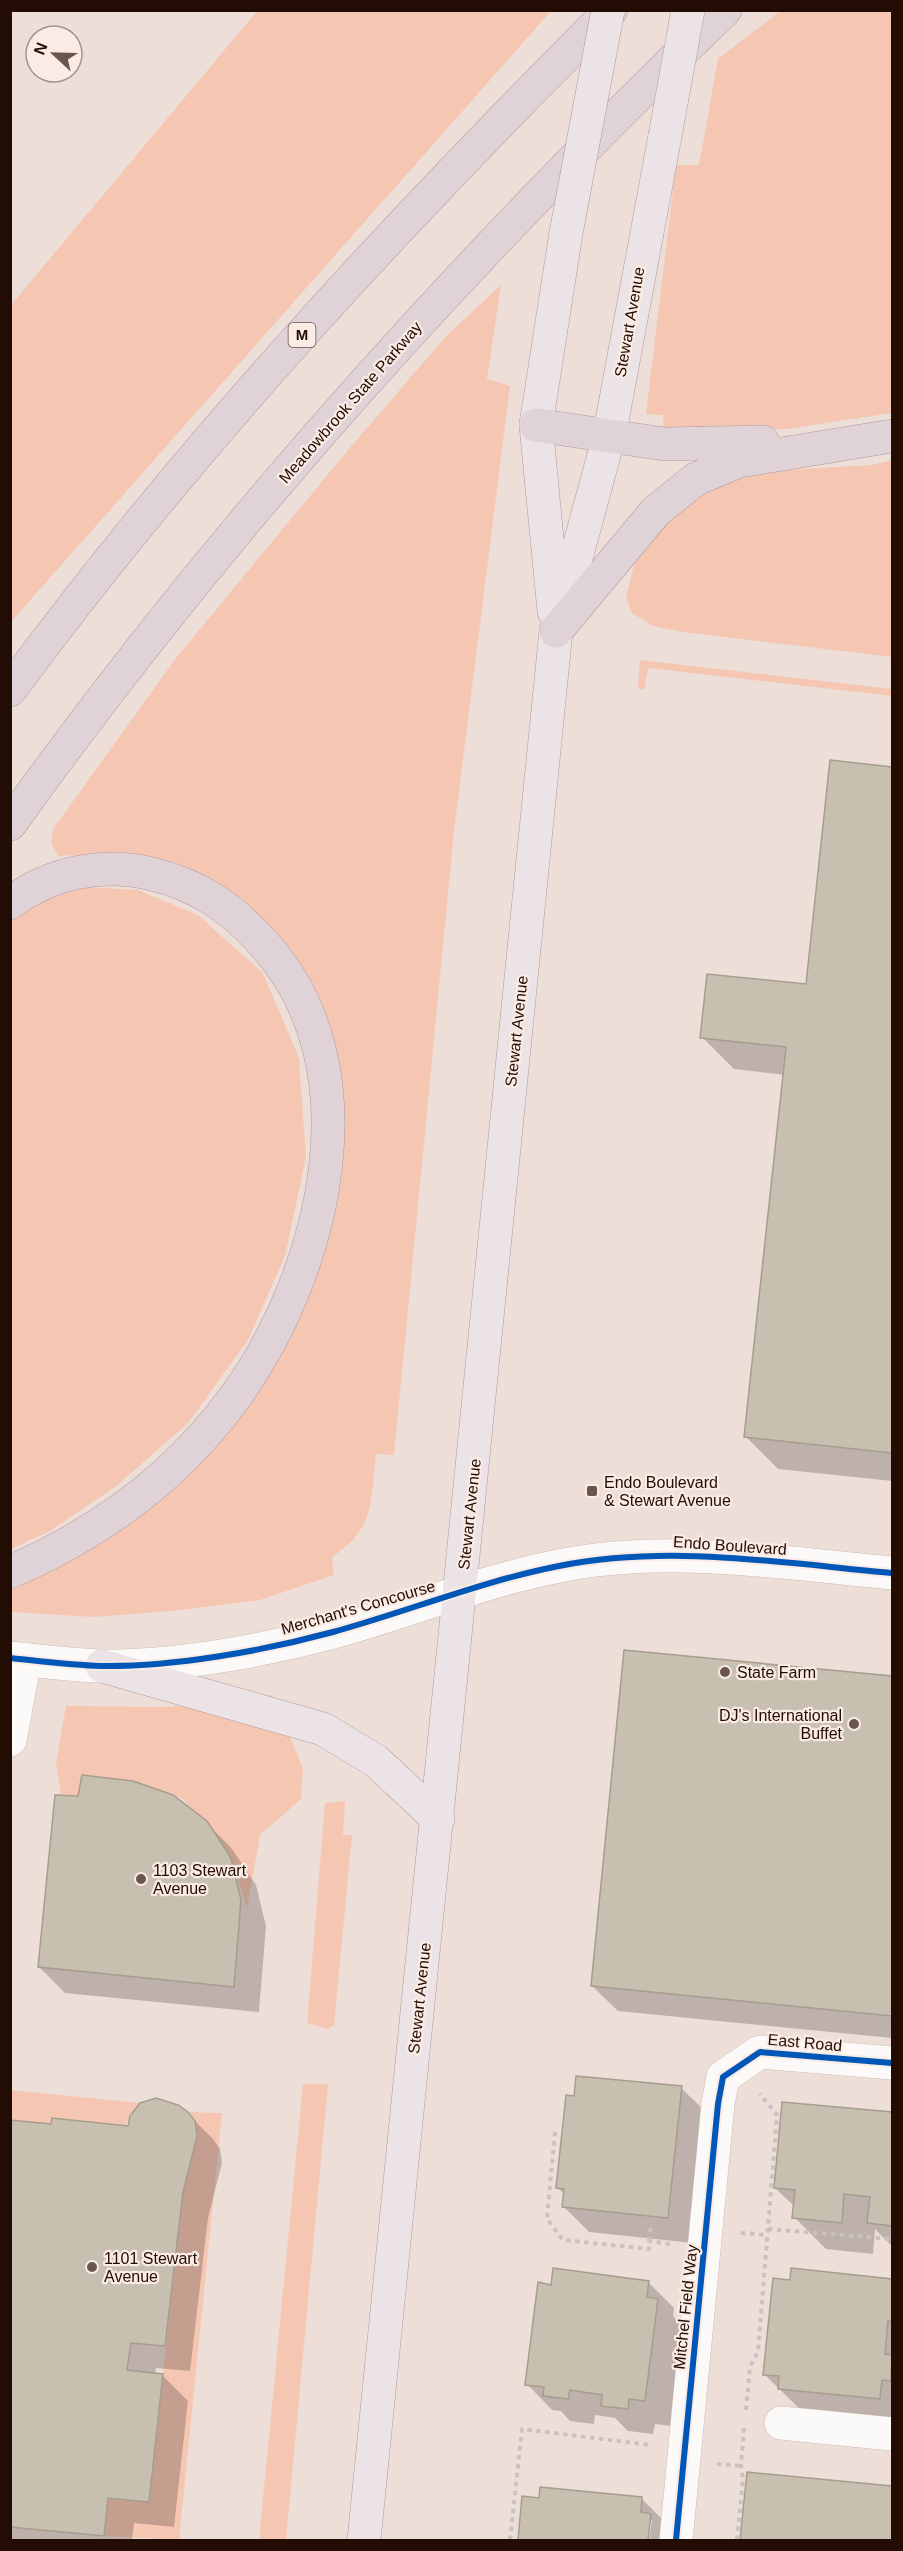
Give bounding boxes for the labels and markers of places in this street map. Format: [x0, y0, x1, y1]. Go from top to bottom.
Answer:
place label: Endo Boulevard & Stewart Avenue [604, 1474, 731, 1509]
marker: Endo Boulevard & Stewart Avenue [585, 1484, 599, 1498]
place label: State Farm [737, 1664, 816, 1681]
marker: State Farm [718, 1665, 732, 1679]
place label: DJ's International Buffet [719, 1707, 843, 1742]
marker: DJ's International Buffet [847, 1717, 861, 1731]
place label: 1103 Stewart Avenue [153, 1862, 247, 1897]
marker: 1103 Stewart Avenue [134, 1872, 148, 1886]
place label: 1101 Stewart Avenue [104, 2250, 198, 2285]
marker: 1101 Stewart Avenue [85, 2260, 99, 2274]

